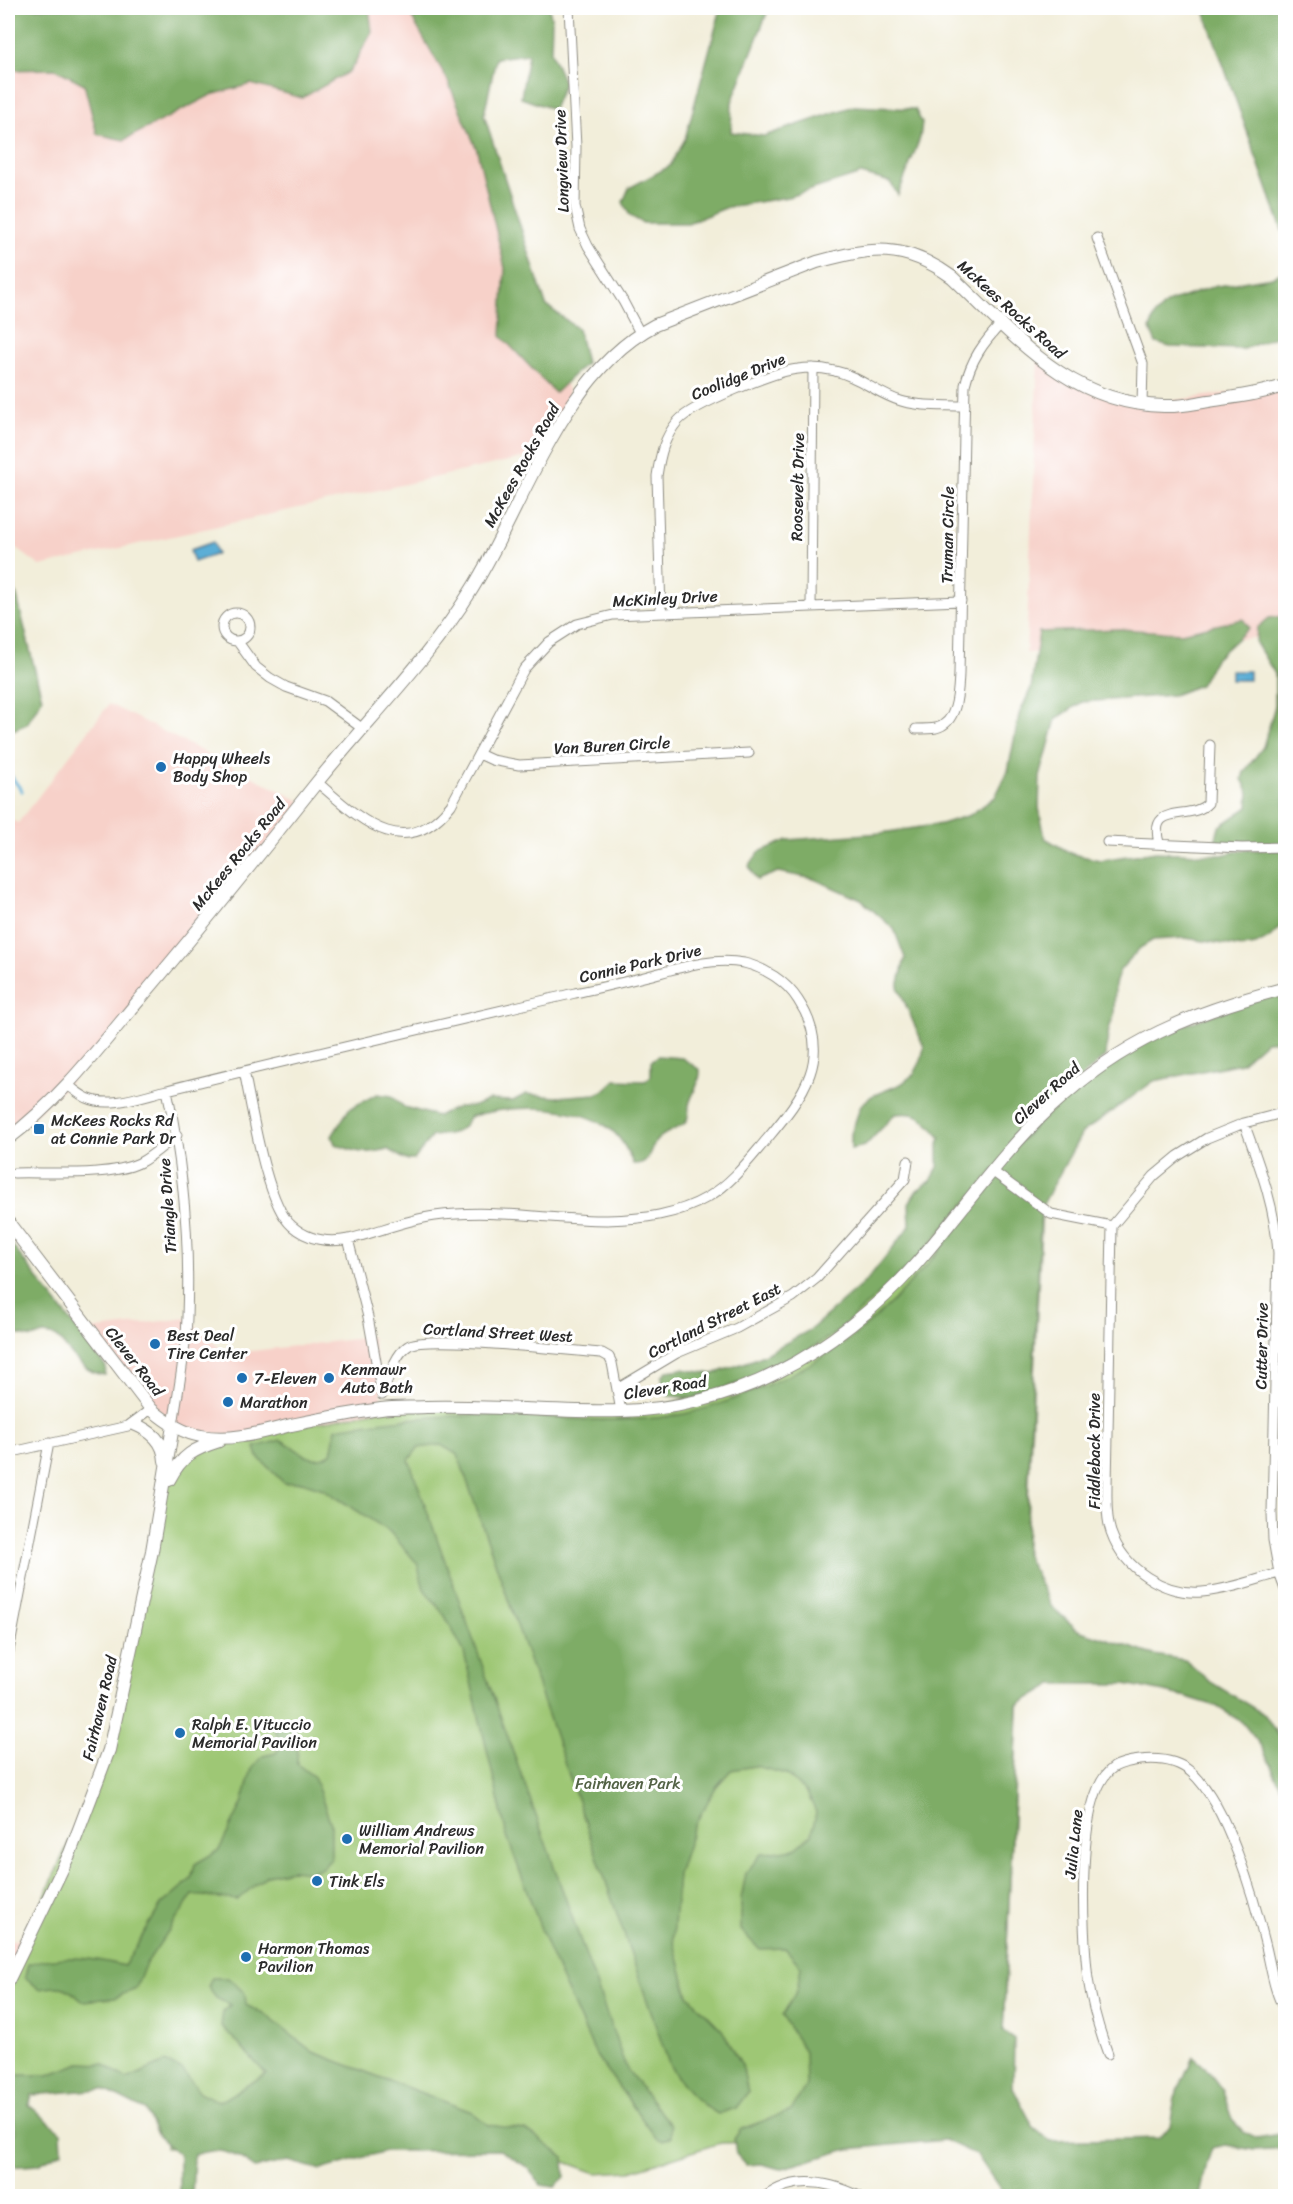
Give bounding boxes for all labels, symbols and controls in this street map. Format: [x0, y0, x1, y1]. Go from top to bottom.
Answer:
street label: Longview Drive [545, 109, 578, 213]
street label: McKees Rocks Road [951, 252, 1074, 368]
street label: Coolidge Drive [686, 344, 790, 409]
street label: McKees Rocks Road [475, 396, 568, 533]
street label: Roosevelt Drive [782, 432, 813, 541]
street label: Truman Circle [932, 486, 963, 584]
street label: McKinley Drive [612, 581, 718, 616]
street label: Van Buren Circle [553, 728, 671, 763]
place label: Happy Wheels Body Shop [173, 744, 271, 791]
marker: Happy Wheels Body Shop [154, 760, 168, 774]
street label: McKees Rocks Road [184, 790, 294, 917]
street label: Connie Park Drive [576, 935, 704, 992]
street label: Clever Road [1006, 1054, 1088, 1132]
place label: McKees Rocks Rd at Connie Park Dr [51, 1106, 177, 1153]
marker: McKees Rocks Rd at Connie Park Dr [32, 1122, 46, 1136]
street label: Triangle Drive [150, 1157, 185, 1255]
street label: Cortland Street East [642, 1274, 786, 1367]
street label: Cutter Drive [1246, 1302, 1277, 1390]
street label: Cortland Street West [422, 1314, 573, 1351]
street label: Clever Road [98, 1320, 173, 1404]
place label: Best Deal Tire Center [167, 1321, 248, 1368]
marker: Best Deal Tire Center [148, 1337, 162, 1351]
place label: Kenmawr Auto Bath [340, 1355, 413, 1402]
place label: 7-Eleven [254, 1364, 317, 1393]
street label: Clever Road [622, 1366, 710, 1408]
marker: 7-Eleven [235, 1371, 249, 1385]
marker: Kenmawr Auto Bath [322, 1371, 336, 1385]
place label: Marathon [240, 1388, 308, 1417]
street label: Fiddleback Drive [1080, 1393, 1109, 1509]
marker: Marathon [221, 1395, 235, 1409]
street label: Fairhaven Road [73, 1651, 126, 1763]
place label: Ralph E. Vituccio Memorial Pavilion [192, 1710, 317, 1757]
marker: Ralph E. Vituccio Memorial Pavilion [173, 1726, 187, 1740]
park label: Fairhaven Park [575, 1769, 681, 1798]
street label: Julia Lane [1055, 1808, 1092, 1881]
place label: William Andrews Memorial Pavilion [359, 1816, 484, 1863]
marker: William Andrews Memorial Pavilion [340, 1832, 354, 1846]
place label: Tink Els [329, 1867, 385, 1896]
marker: Tink Els [310, 1874, 324, 1888]
place label: Harmon Thomas Pavilion [258, 1934, 370, 1981]
marker: Harmon Thomas Pavilion [239, 1950, 253, 1964]

